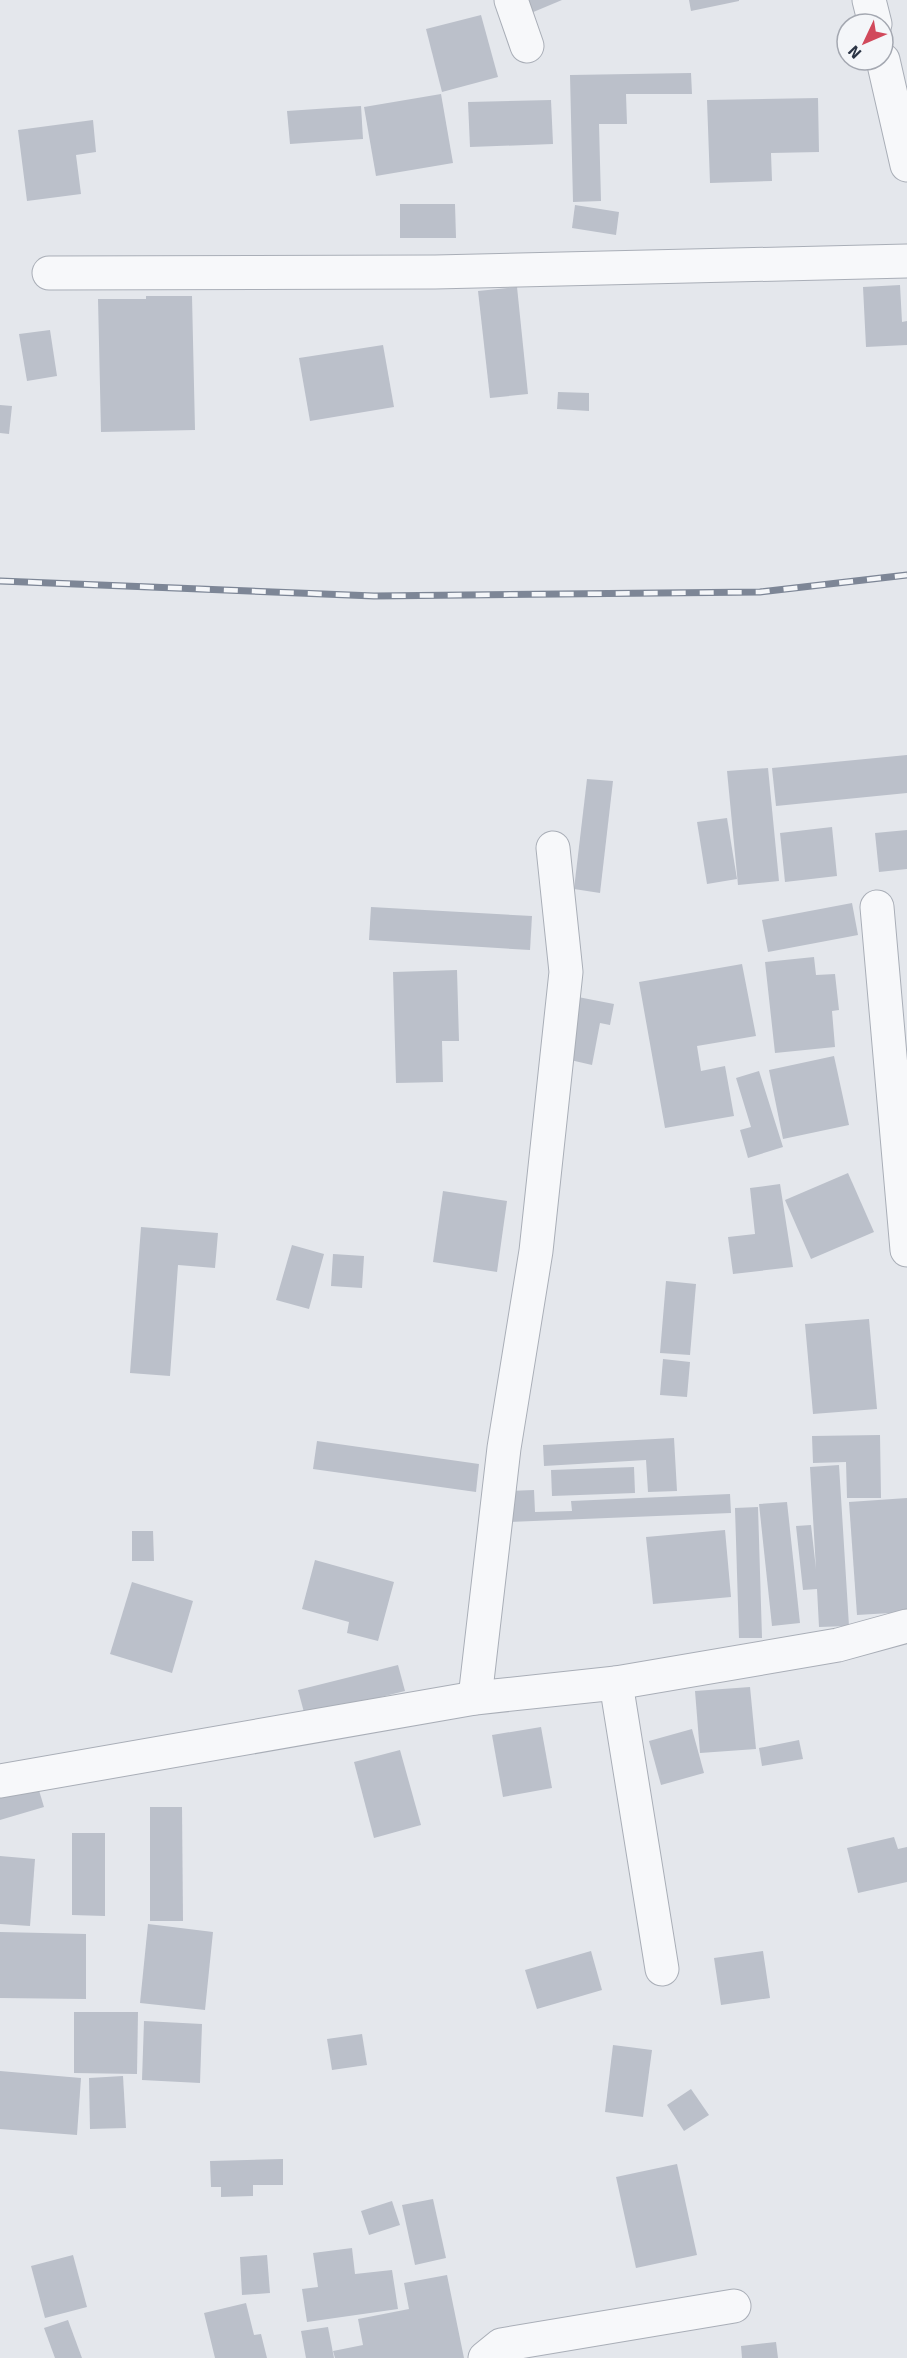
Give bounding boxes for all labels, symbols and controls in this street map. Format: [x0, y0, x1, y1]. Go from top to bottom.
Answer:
north arrow [835, 12, 895, 72]
text: N [844, 41, 866, 63]

